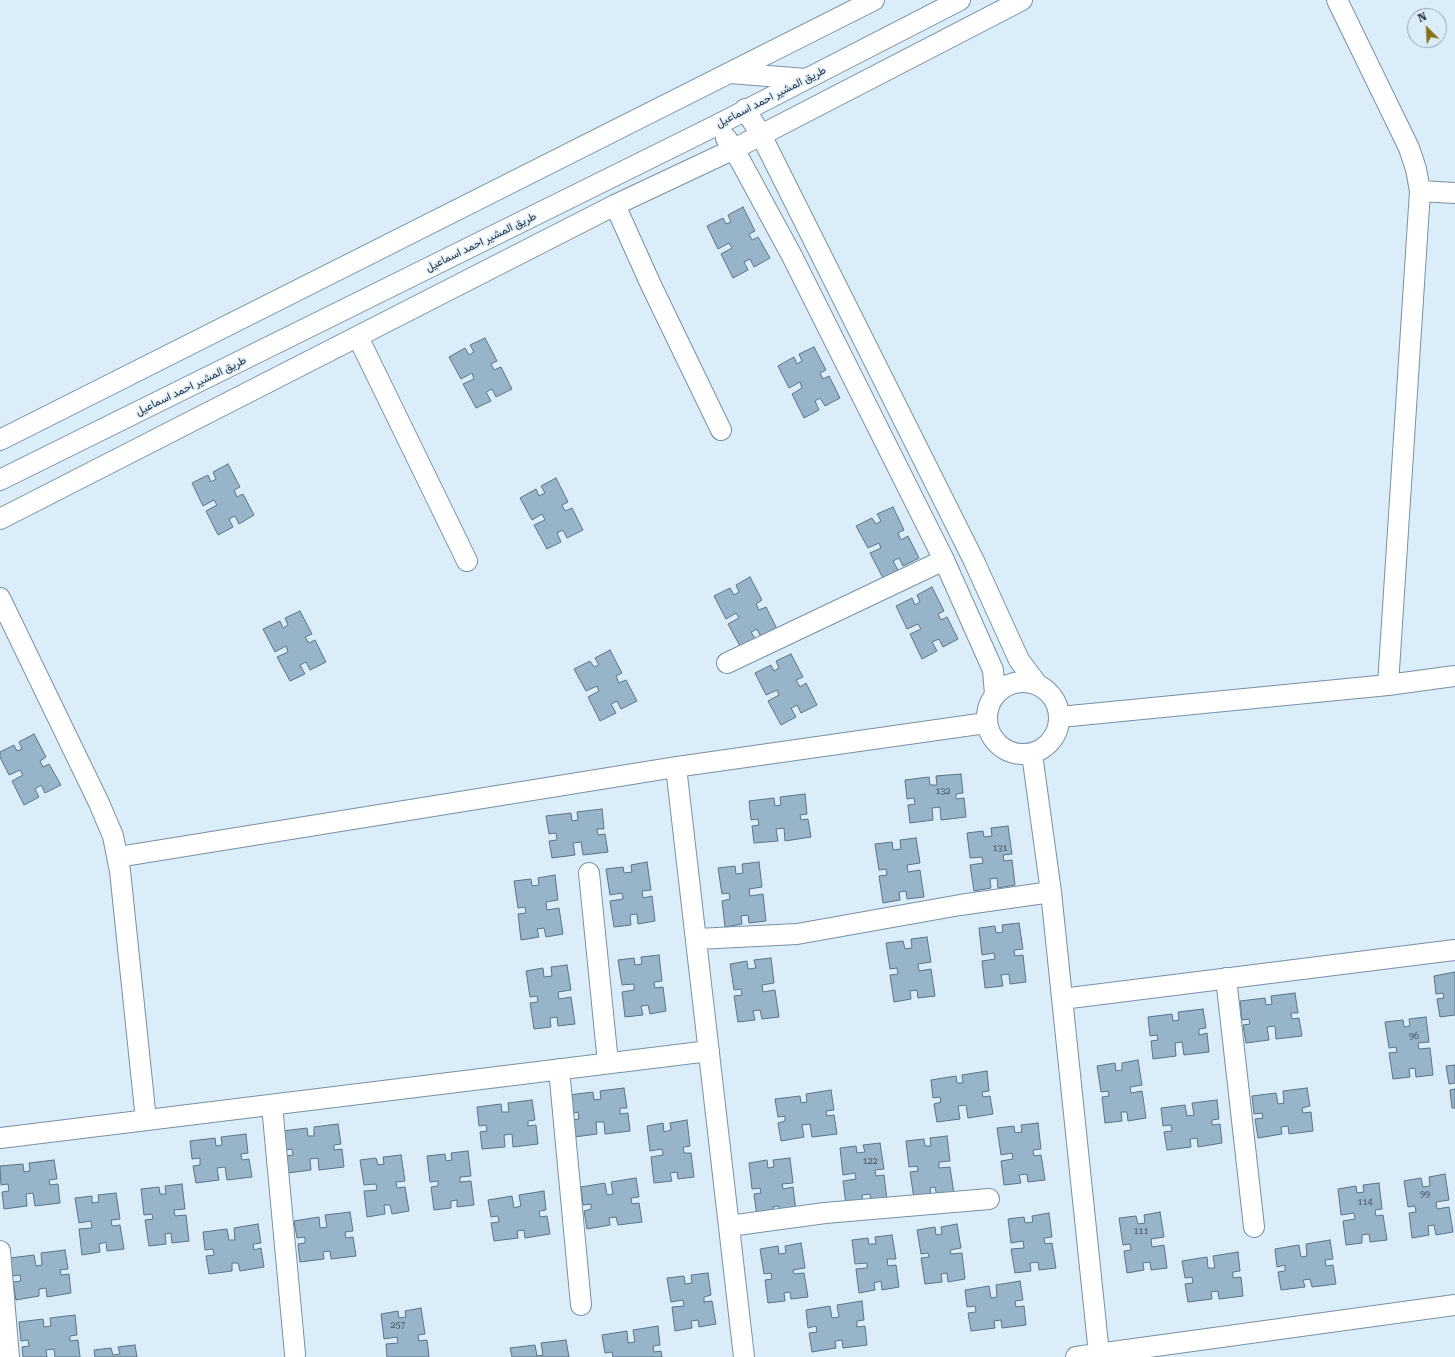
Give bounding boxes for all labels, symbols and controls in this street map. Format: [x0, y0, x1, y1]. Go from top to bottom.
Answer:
north arrow [1407, 8, 1447, 48]
text: N [1416, 10, 1429, 25]
street label: طريق المشير احمد اسماعيل [714, 64, 828, 130]
street label: طريق المشير احمد اسماعيل [423, 209, 539, 275]
street label: طريق المشير احمد اسماعيل [133, 353, 249, 419]
house number: 132 [935, 786, 951, 796]
house number: 131 [992, 843, 1008, 853]
house number: 96 [1409, 1031, 1419, 1041]
house number: 122 [862, 1156, 878, 1166]
house number: 99 [1420, 1189, 1430, 1199]
house number: 114 [1357, 1197, 1373, 1207]
house number: 111 [1133, 1226, 1149, 1236]
house number: 257 [390, 1320, 406, 1330]

